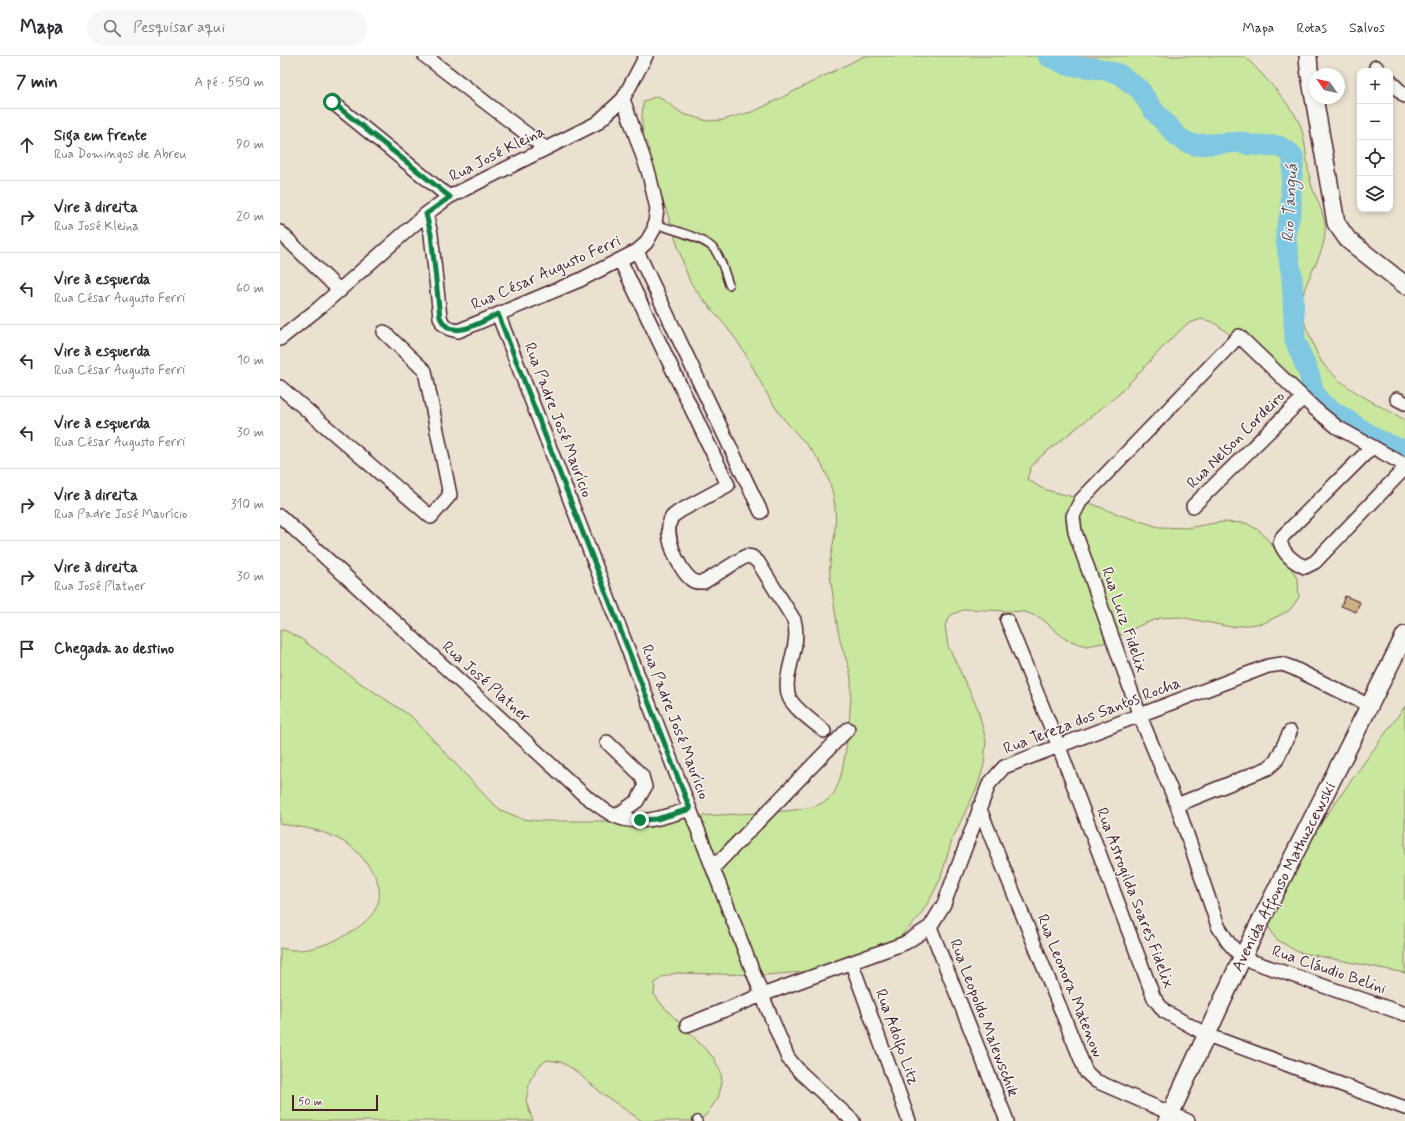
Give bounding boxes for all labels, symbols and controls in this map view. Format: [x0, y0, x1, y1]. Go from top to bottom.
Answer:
search box [87, 10, 367, 46]
text: Mapa [20, 15, 63, 40]
icon: search [101, 17, 123, 39]
text: Pesquisar aqui [133, 18, 225, 38]
text: Mapa [1243, 19, 1274, 37]
text: Rotas [1296, 19, 1327, 37]
text: Salvos [1349, 19, 1385, 37]
north arrow [1309, 68, 1345, 104]
map controls [1357, 68, 1393, 212]
button: + [1357, 68, 1393, 104]
text: 7 min [16, 71, 58, 93]
text: A pé · 550 m [195, 74, 264, 91]
route start [323, 93, 341, 111]
button: − [1357, 104, 1393, 140]
street label: Rua José Kleina [446, 121, 548, 187]
text: Siga em frente [54, 126, 147, 146]
icon: ahead [16, 134, 38, 156]
text: 90 m [236, 136, 264, 153]
button: locate [1357, 140, 1393, 176]
text: Rua Domingos de Abreu [54, 146, 187, 163]
water label: Rio Tanguá [1277, 163, 1305, 243]
button: layers [1357, 176, 1393, 212]
text: Vire à direita [54, 198, 138, 218]
icon: right [16, 206, 38, 228]
text: 20 m [236, 208, 264, 225]
text: Rua José Kleina [54, 218, 139, 235]
street label: Rua César Augusto Ferri [468, 230, 624, 315]
text: Vire à esquerda [54, 270, 150, 290]
icon: left [16, 278, 38, 300]
text: 60 m [236, 280, 264, 297]
text: Rua César Augusto Ferri [54, 290, 185, 307]
street label: Rua Padre José Maurício [519, 340, 597, 500]
text: Vire à esquerda [54, 342, 150, 362]
icon: left [16, 350, 38, 372]
text: 10 m [237, 352, 264, 369]
text: Rua César Augusto Ferri [54, 362, 185, 379]
street label: Rua Nelson Cordeiro [1182, 386, 1290, 494]
text: Vire à esquerda [54, 414, 150, 434]
icon: left [16, 422, 38, 444]
text: 30 m [237, 424, 264, 441]
text: Rua César Augusto Ferri [54, 434, 185, 451]
text: Vire à direita [54, 486, 138, 506]
icon: right [16, 494, 38, 516]
text: 310 m [231, 496, 264, 513]
text: Rua Padre José Maurício [54, 506, 187, 523]
text: Vire à direita [54, 558, 138, 578]
street label: Rua Luiz Fidelix [1096, 564, 1152, 676]
icon: right [16, 566, 38, 588]
text: 30 m [237, 568, 264, 585]
text: Rua José Platner [54, 578, 145, 595]
street label: Rua José Platner [437, 637, 535, 728]
icon: arrive [16, 638, 38, 660]
text: Chegada ao destino [54, 639, 174, 659]
street label: Rua Padre José Maurício [636, 642, 714, 802]
street label: Rua Tereza dos Santos Rocha [1000, 672, 1184, 760]
street label: Avenida Affonso Mathuzcewski [1227, 779, 1343, 976]
street label: Rua Astrogilda Soares Fidelix [1091, 805, 1179, 991]
route end [631, 811, 649, 829]
street label: Rua Leonora Matenow [1032, 911, 1108, 1061]
street label: Rua Leopoldo Malewschik [944, 936, 1024, 1100]
street label: Rua Cláudio Belini [1269, 941, 1389, 999]
street label: Rua Adolfo Litz [868, 986, 924, 1089]
scale bar [292, 1093, 378, 1112]
text: 50 m [298, 1095, 323, 1109]

